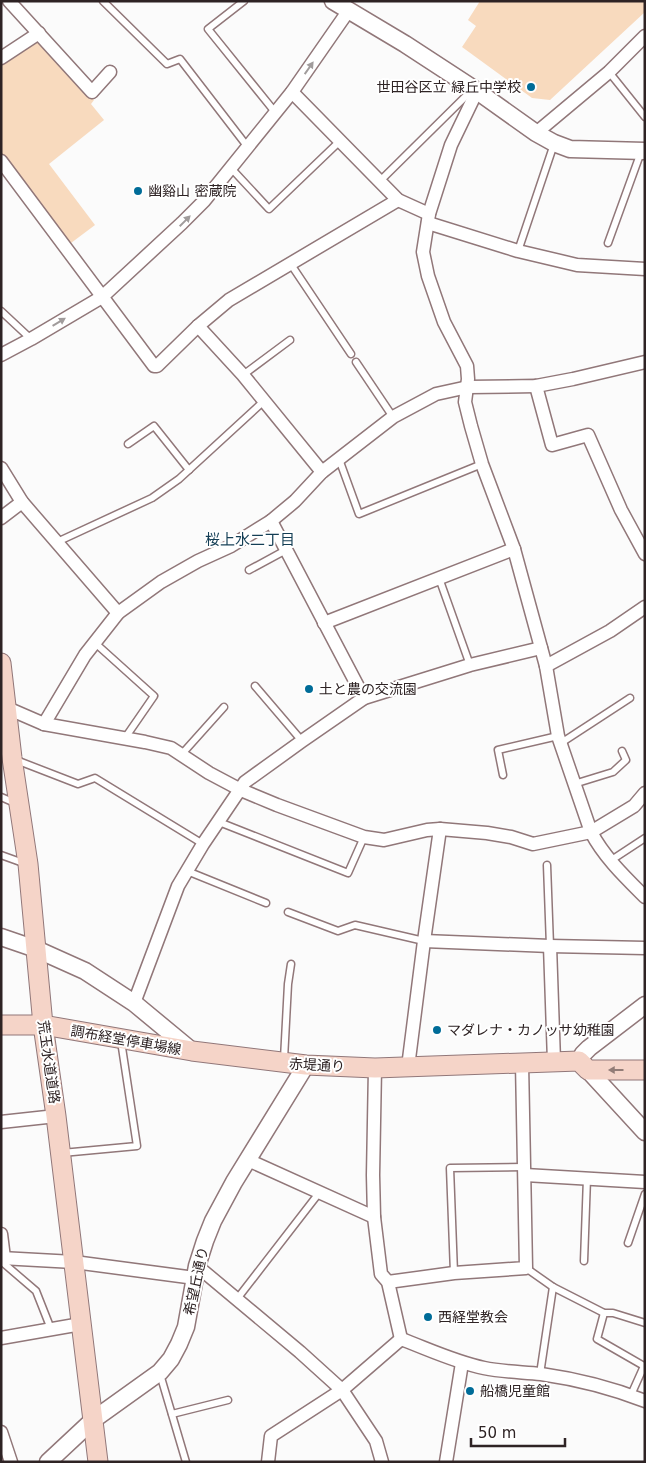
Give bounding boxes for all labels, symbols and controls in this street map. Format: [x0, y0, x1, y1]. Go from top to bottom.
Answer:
one-way arrow [304, 61, 314, 74]
place label: 世田谷区立 緑丘中学校 [377, 79, 521, 95]
marker: 世田谷区立 緑丘中学校 [525, 81, 537, 93]
place label: 幽谿山 密蔵院 [148, 183, 236, 199]
marker: 幽谿山 密蔵院 [132, 185, 144, 197]
one-way arrow [178, 215, 190, 227]
one-way arrow [52, 317, 65, 326]
district label: 桜上水二丁目 [205, 531, 295, 549]
place label: 土と農の交流園 [319, 681, 417, 697]
marker: 土と農の交流園 [303, 683, 315, 695]
street label: 荒玉水道道路 [35, 1019, 63, 1105]
street label: 調布経堂停車場線 [69, 1022, 183, 1058]
place label: マダレナ・カノッサ幼稚園 [447, 1022, 615, 1038]
marker: マダレナ・カノッサ幼稚園 [431, 1024, 443, 1036]
street label: 赤堤通り [289, 1056, 345, 1074]
one-way arrow [608, 1066, 624, 1074]
street label: 希望丘通り [181, 1245, 211, 1317]
place label: 西経堂教会 [438, 1309, 508, 1325]
marker: 西経堂教会 [422, 1311, 434, 1323]
place label: 船橋児童館 [480, 1383, 550, 1399]
marker: 船橋児童館 [464, 1385, 476, 1397]
scale bar [471, 1416, 565, 1448]
text: 50 m [478, 1424, 516, 1442]

